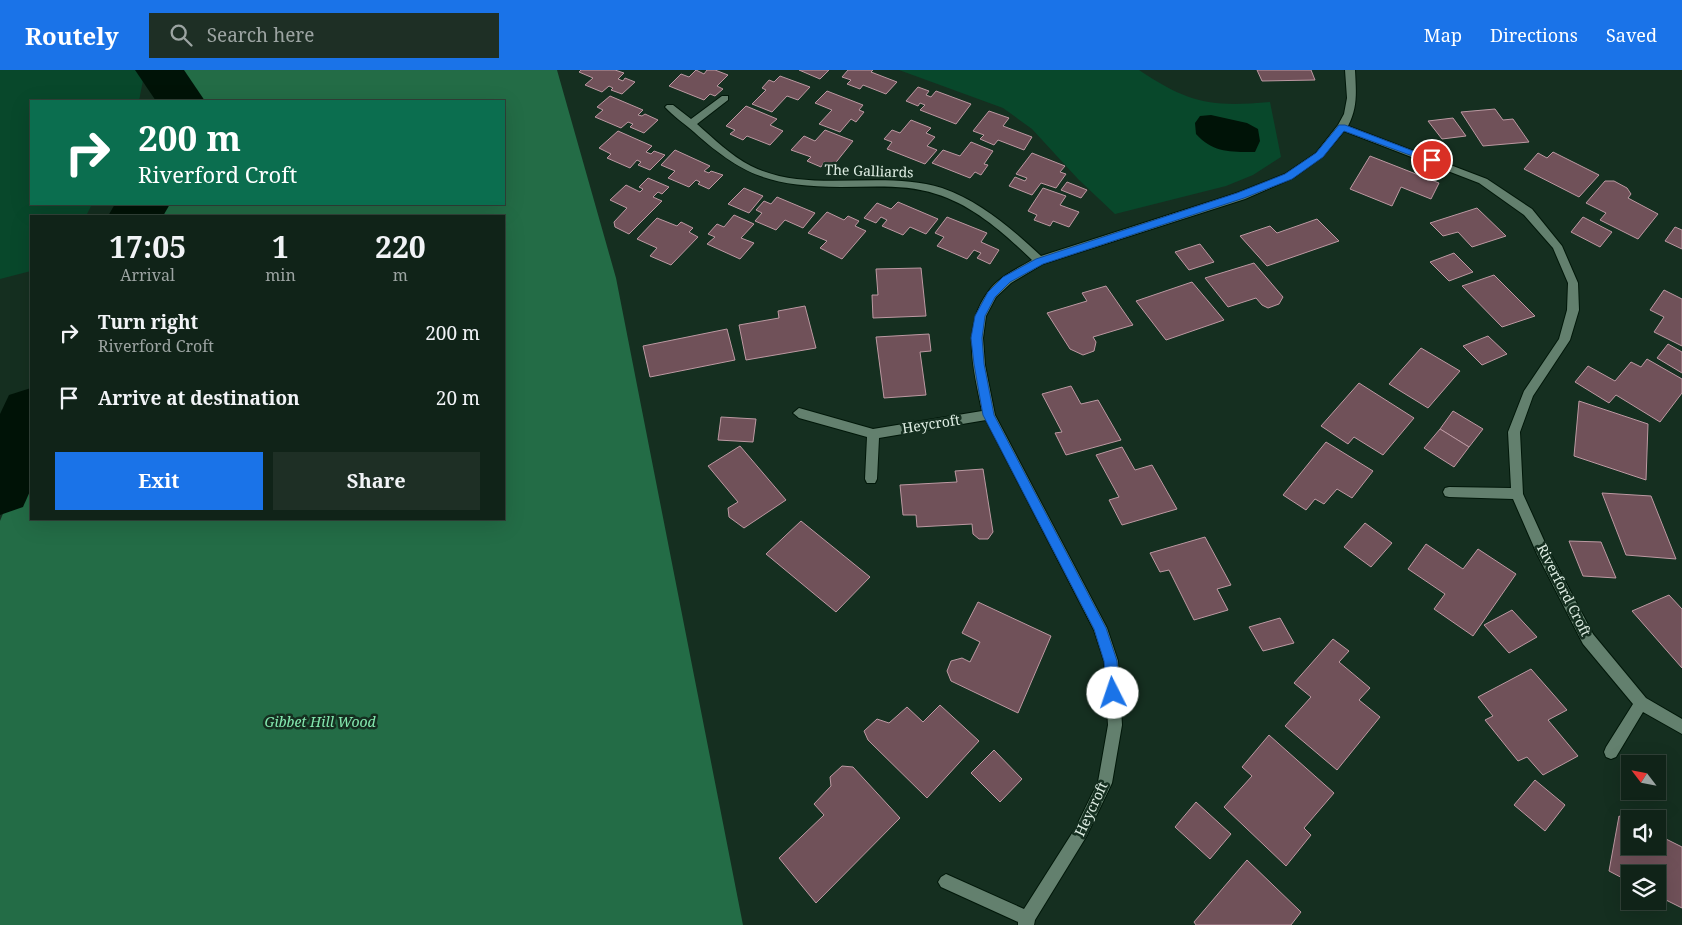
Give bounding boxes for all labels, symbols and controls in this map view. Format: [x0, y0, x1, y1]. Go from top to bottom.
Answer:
search box [149, 13, 499, 58]
text: Routely [25, 19, 119, 52]
icon: search [167, 21, 195, 49]
text: Search here [207, 22, 314, 48]
text: Map [1424, 23, 1462, 47]
text: Directions [1490, 23, 1578, 47]
text: Saved [1606, 23, 1657, 47]
text: 200 m [138, 114, 241, 161]
icon: right [55, 120, 120, 185]
pin [1411, 139, 1453, 181]
icon: arrive [1418, 146, 1446, 174]
text: Riverford Croft [138, 159, 297, 189]
street label: The Galliards [824, 159, 914, 182]
text: 17:05 [109, 226, 186, 267]
text: 1 [272, 226, 289, 267]
text: 220 [375, 226, 426, 267]
text: Arrival [120, 264, 175, 286]
text: min [265, 264, 296, 286]
text: m [393, 264, 408, 286]
text: Turn right [98, 309, 198, 335]
icon: right [55, 319, 83, 347]
text: 200 m [425, 320, 480, 346]
text: Riverford Croft [98, 335, 214, 357]
icon: arrive [55, 384, 83, 412]
text: Arrive at destination [98, 385, 300, 411]
text: 20 m [436, 385, 480, 411]
street label: Heycroft [901, 410, 961, 437]
button: Exit [55, 452, 263, 510]
button: Share [273, 452, 480, 510]
street label: Riverford Croft [1533, 540, 1596, 639]
position arrow [1086, 666, 1138, 718]
park label: Gibbet Hill Wood [264, 712, 376, 731]
north arrow [1621, 755, 1666, 800]
map controls [1621, 755, 1666, 910]
street label: Heycroft [1070, 778, 1111, 839]
button: sound [1621, 810, 1666, 855]
button: layers [1621, 865, 1666, 910]

